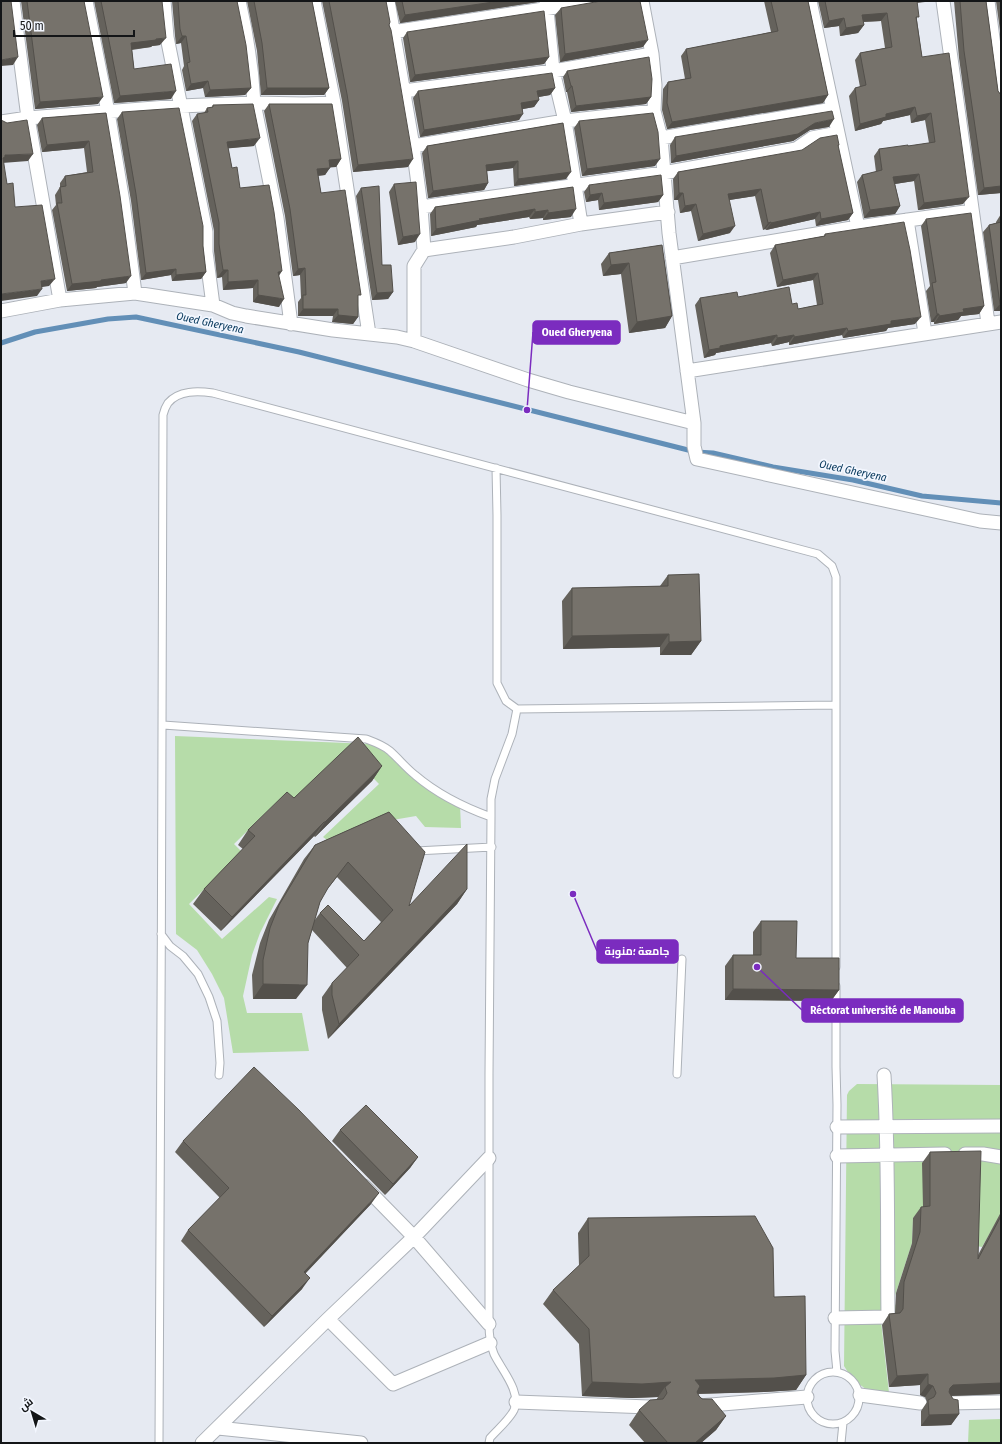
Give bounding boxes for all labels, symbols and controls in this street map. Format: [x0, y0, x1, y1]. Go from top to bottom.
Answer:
scale bar [14, 12, 134, 38]
text: 50 m [20, 19, 44, 33]
water label: Oued Gheryena [175, 310, 245, 337]
callout: Oued Gheryena [533, 321, 620, 344]
text: Oued Gheryena [542, 326, 613, 339]
water label: Oued Gheryena [818, 458, 888, 485]
callout: جامعة ؛منوبة [597, 940, 678, 963]
text: جامعة ؛منوبة [605, 945, 669, 959]
callout: Réctorat université de Manouba [802, 999, 963, 1022]
text: Réctorat université de Manouba [810, 1004, 956, 1017]
north arrow [12, 1392, 52, 1432]
text: ش [17, 1395, 36, 1414]

